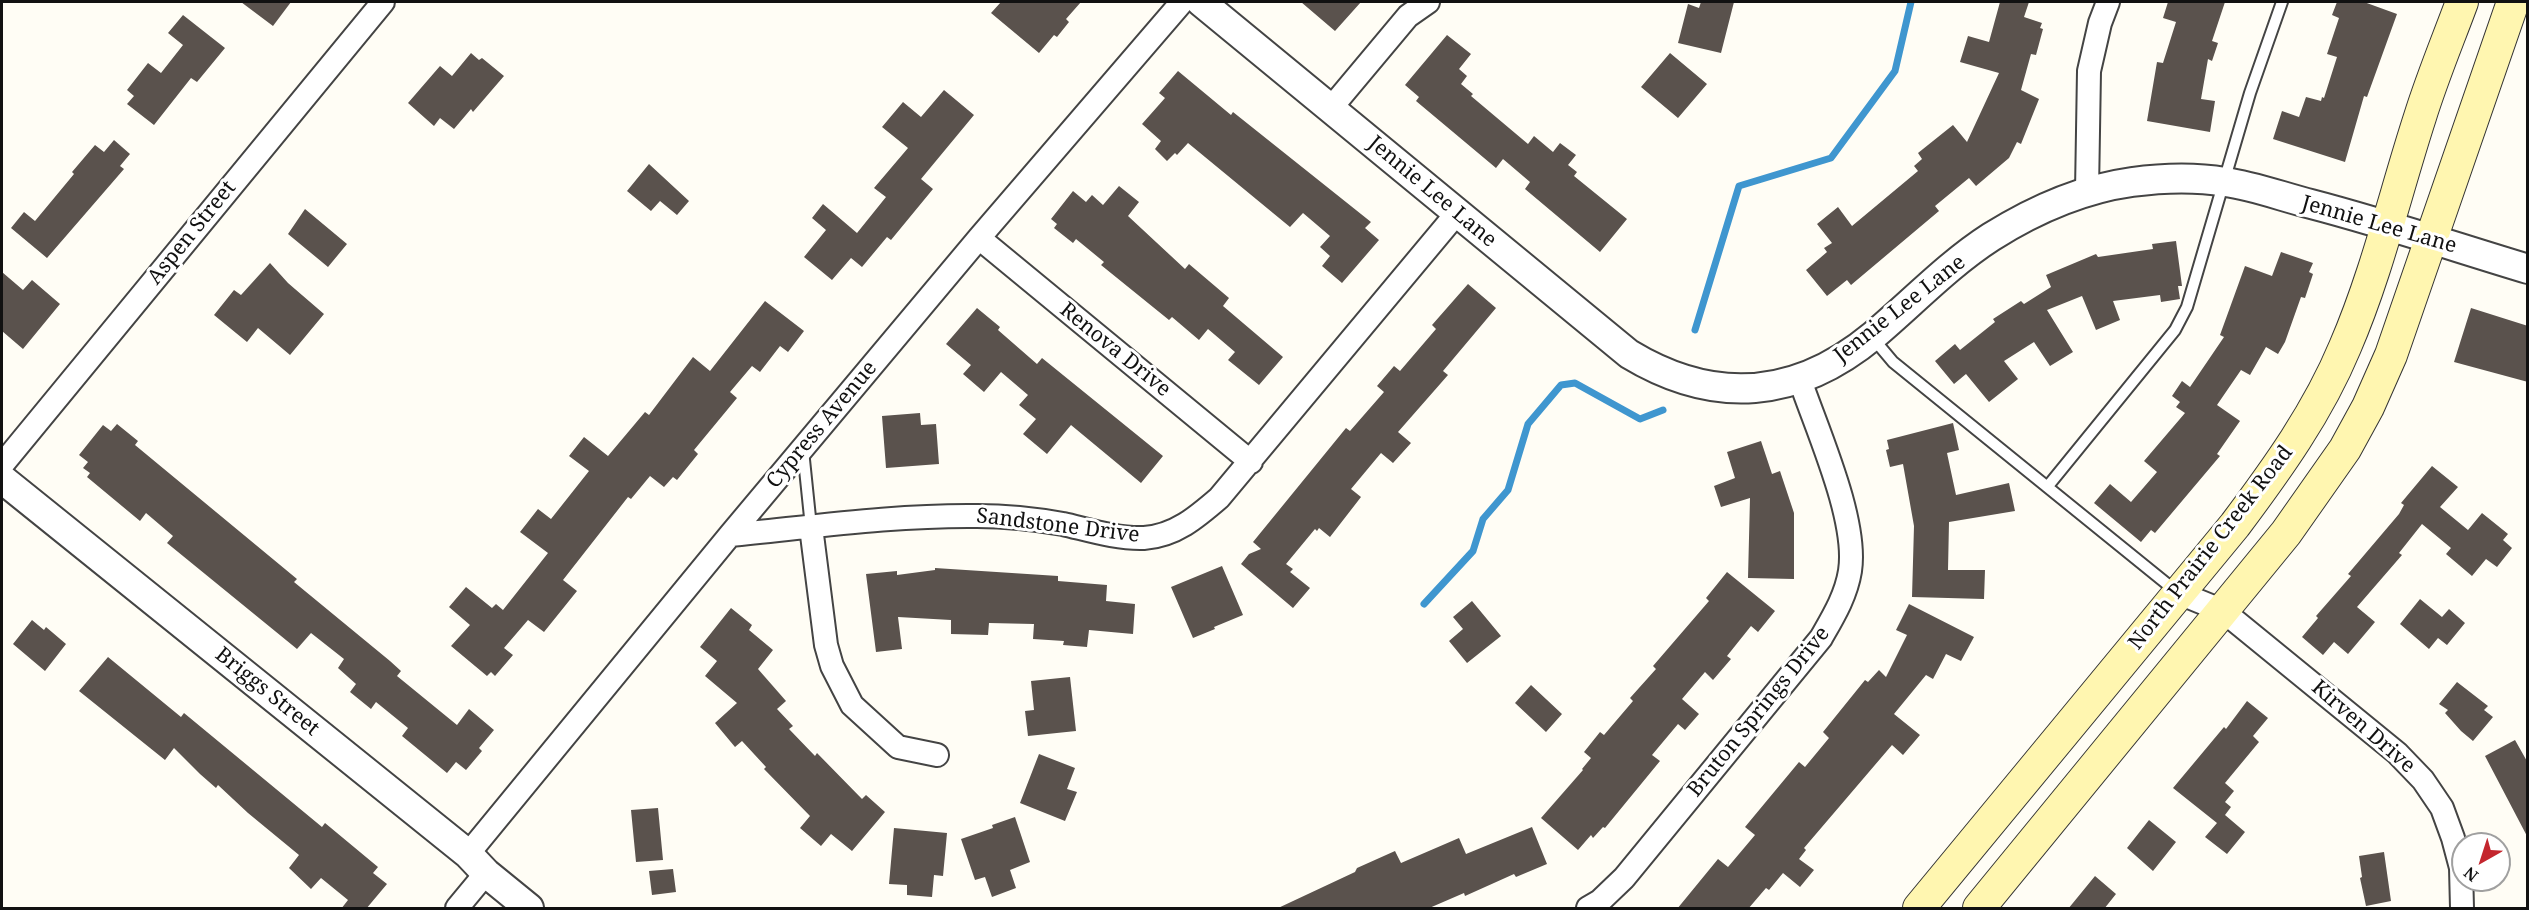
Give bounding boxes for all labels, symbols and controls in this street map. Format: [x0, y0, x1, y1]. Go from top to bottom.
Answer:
street label: Jennie Lee Lane [1363, 131, 1501, 253]
street label: Aspen Street [143, 176, 241, 290]
street label: Jennie Lee Lane [2299, 191, 2459, 259]
street label: Jennie Lee Lane [1829, 250, 1971, 368]
street label: Renova Drive [1054, 298, 1176, 402]
street label: Cypress Avenue [761, 356, 883, 494]
street label: North Prairie Creek Road [2124, 441, 2298, 655]
street label: Sandstone Drive [975, 503, 1141, 549]
street label: Bruton Springs Drive [1683, 622, 1835, 802]
street label: Briggs Street [210, 642, 324, 742]
street label: Kirven Drive [2306, 675, 2420, 779]
north arrow [2451, 832, 2511, 892]
text: N [2459, 862, 2483, 887]

